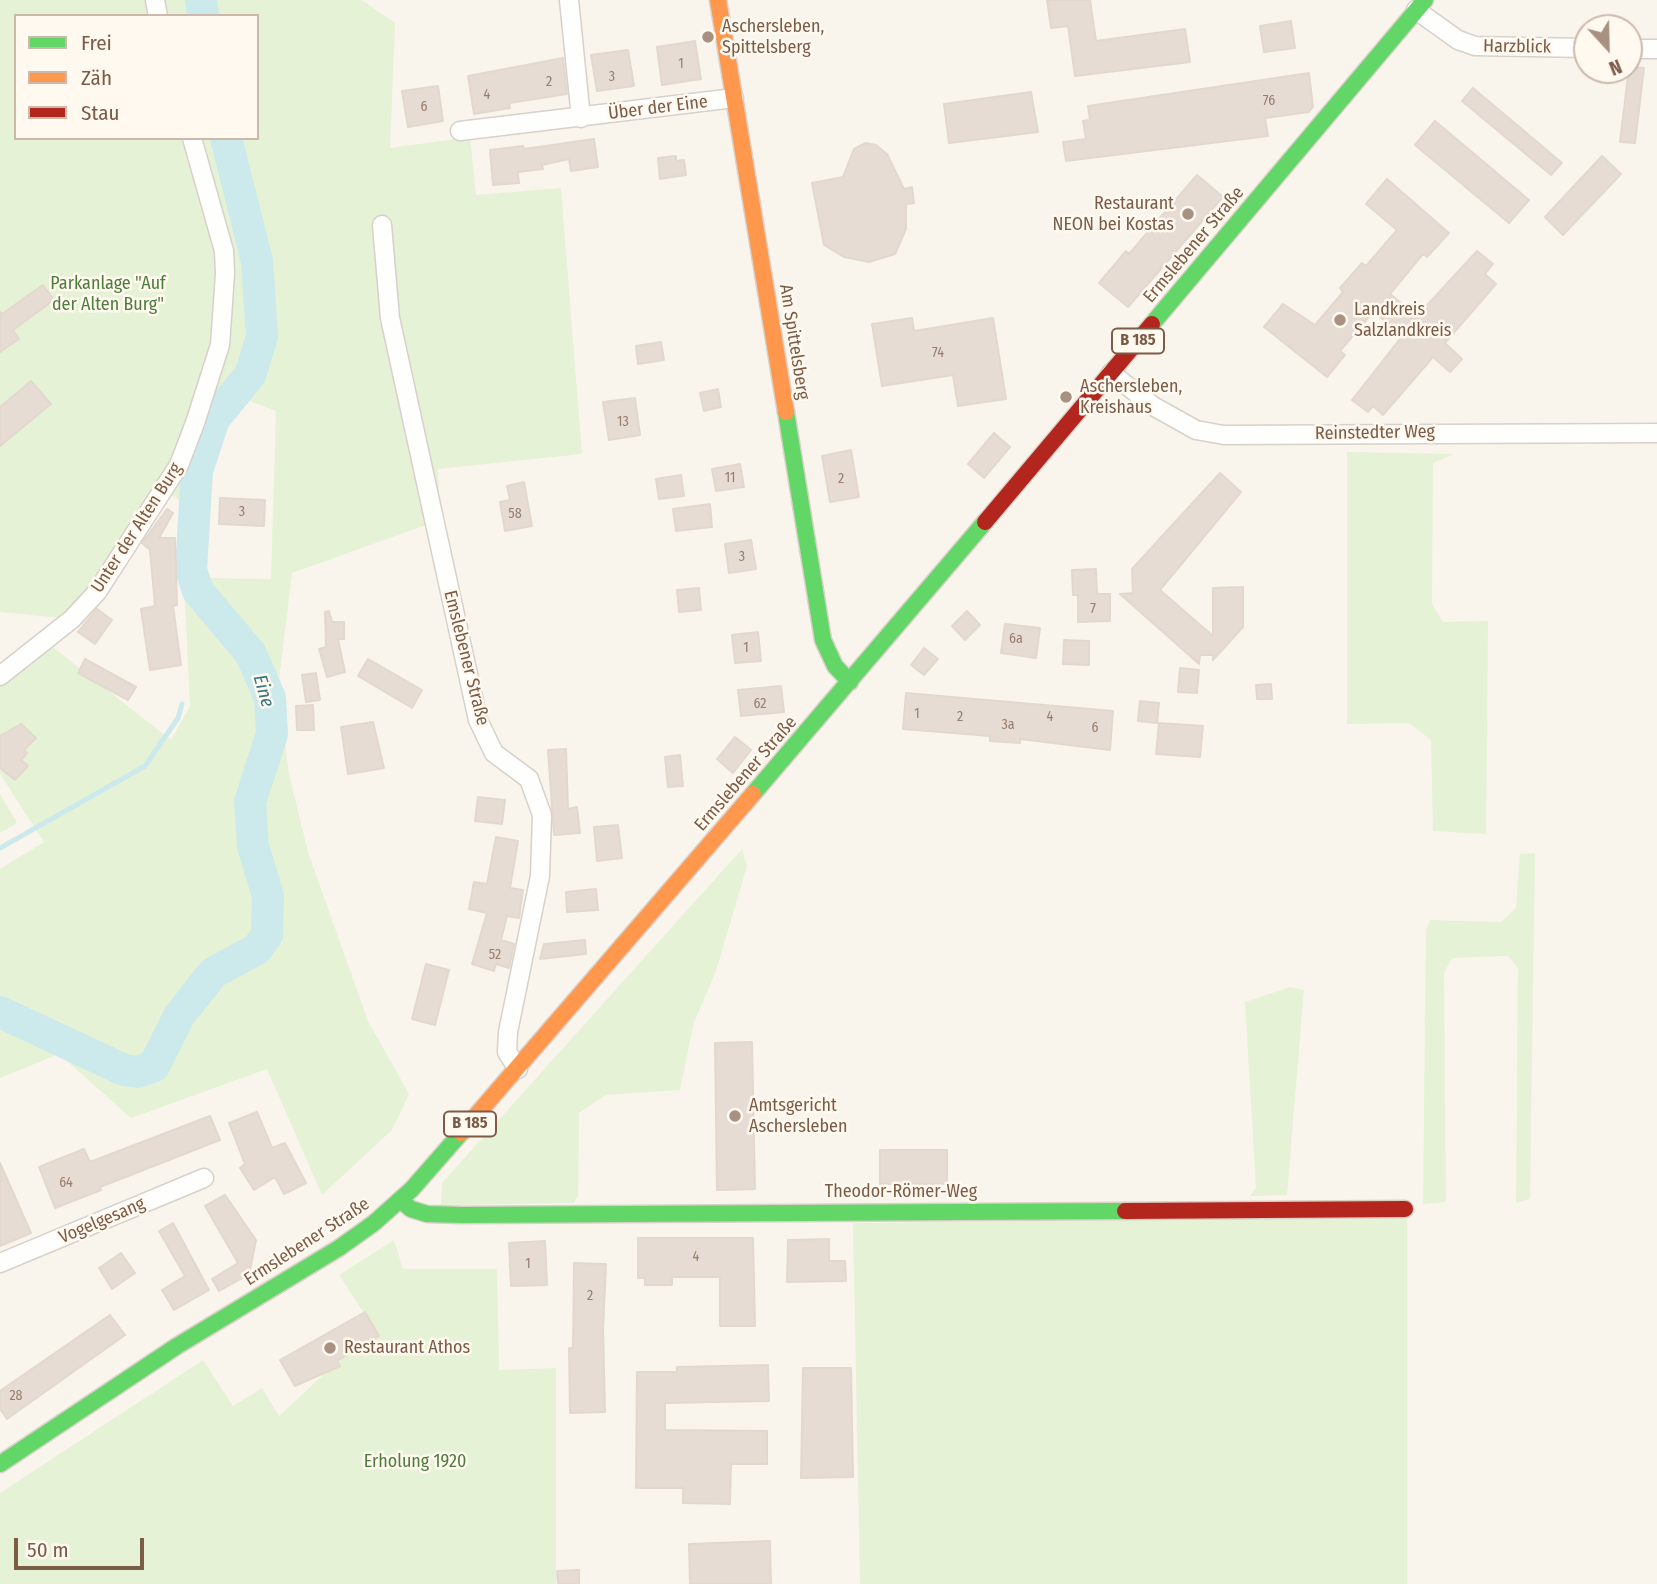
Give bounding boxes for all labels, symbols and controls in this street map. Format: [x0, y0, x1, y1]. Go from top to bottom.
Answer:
legend [14, 14, 259, 140]
north arrow [1573, 14, 1643, 84]
place label: Aschersleben, Spittelsberg [722, 16, 824, 58]
marker: Aschersleben, Spittelsberg [700, 29, 716, 45]
text: Frei [81, 30, 112, 56]
street label: Harzblick [1483, 36, 1551, 58]
text: N [1606, 54, 1625, 80]
house number: 1 [678, 56, 684, 72]
text: Zäh [81, 65, 112, 91]
house number: 3 [609, 69, 615, 85]
house number: 2 [546, 74, 552, 90]
house number: 4 [484, 87, 490, 103]
street label: Über der Eine [607, 91, 709, 125]
house number: 76 [1263, 93, 1275, 109]
house number: 6 [421, 99, 427, 115]
text: Stau [81, 100, 119, 126]
street label: Ermslebener Straße [1139, 183, 1249, 307]
place label: Restaurant NEON bei Kostas [1053, 193, 1174, 235]
marker: Restaurant NEON bei Kostas [1180, 206, 1196, 222]
park label: Parkanlage "Auf der Alten Burg" [50, 273, 166, 316]
street label: Am Spittelsberg [774, 283, 814, 401]
place label: Landkreis Salzlandkreis [1354, 299, 1452, 342]
marker: Landkreis Salzlandkreis [1332, 312, 1348, 328]
road number: B 185 [1112, 328, 1164, 354]
house number: 74 [932, 345, 944, 361]
place label: Aschersleben, Kreishaus [1080, 376, 1182, 418]
marker: Aschersleben, Kreishaus [1058, 389, 1074, 405]
house number: 13 [617, 414, 629, 430]
street label: Reinstedter Weg [1315, 421, 1435, 445]
street label: Unter der Alten Burg [87, 459, 187, 597]
house number: 11 [725, 470, 735, 486]
house number: 2 [838, 471, 844, 487]
house number: 3 [239, 504, 245, 520]
house number: 58 [508, 506, 522, 522]
house number: 3 [739, 549, 745, 565]
street label: Emslebener Straße [439, 588, 493, 728]
house number: 7 [1090, 601, 1096, 617]
house number: 6a [1009, 631, 1023, 647]
house number: 1 [743, 640, 749, 656]
water label: Eine [248, 672, 278, 710]
house number: 62 [754, 696, 766, 712]
house number: 1 [914, 706, 920, 722]
house number: 2 [957, 709, 963, 725]
house number: 4 [1047, 709, 1053, 725]
street label: Ermslebener Straße [690, 712, 802, 836]
house number: 3a [1001, 717, 1015, 733]
house number: 6 [1092, 720, 1098, 736]
house number: 52 [489, 947, 501, 963]
place label: Amtsgericht Aschersleben [749, 1095, 847, 1138]
marker: Amtsgericht Aschersleben [727, 1108, 743, 1124]
road number: B 185 [444, 1112, 496, 1136]
house number: 64 [59, 1175, 73, 1191]
street label: Theodor-Römer-Weg [825, 1181, 977, 1203]
street label: Vogelgesang [56, 1193, 148, 1249]
street label: Ermslebener Straße [240, 1193, 374, 1291]
house number: 4 [693, 1249, 699, 1265]
house number: 1 [525, 1256, 531, 1272]
house number: 2 [587, 1288, 593, 1304]
place label: Restaurant Athos [344, 1337, 470, 1359]
marker: Restaurant Athos [322, 1340, 338, 1356]
house number: 28 [9, 1388, 23, 1404]
park label: Erholung 1920 [364, 1451, 466, 1473]
scale bar [18, 1524, 147, 1568]
text: 50 m [27, 1537, 69, 1563]

